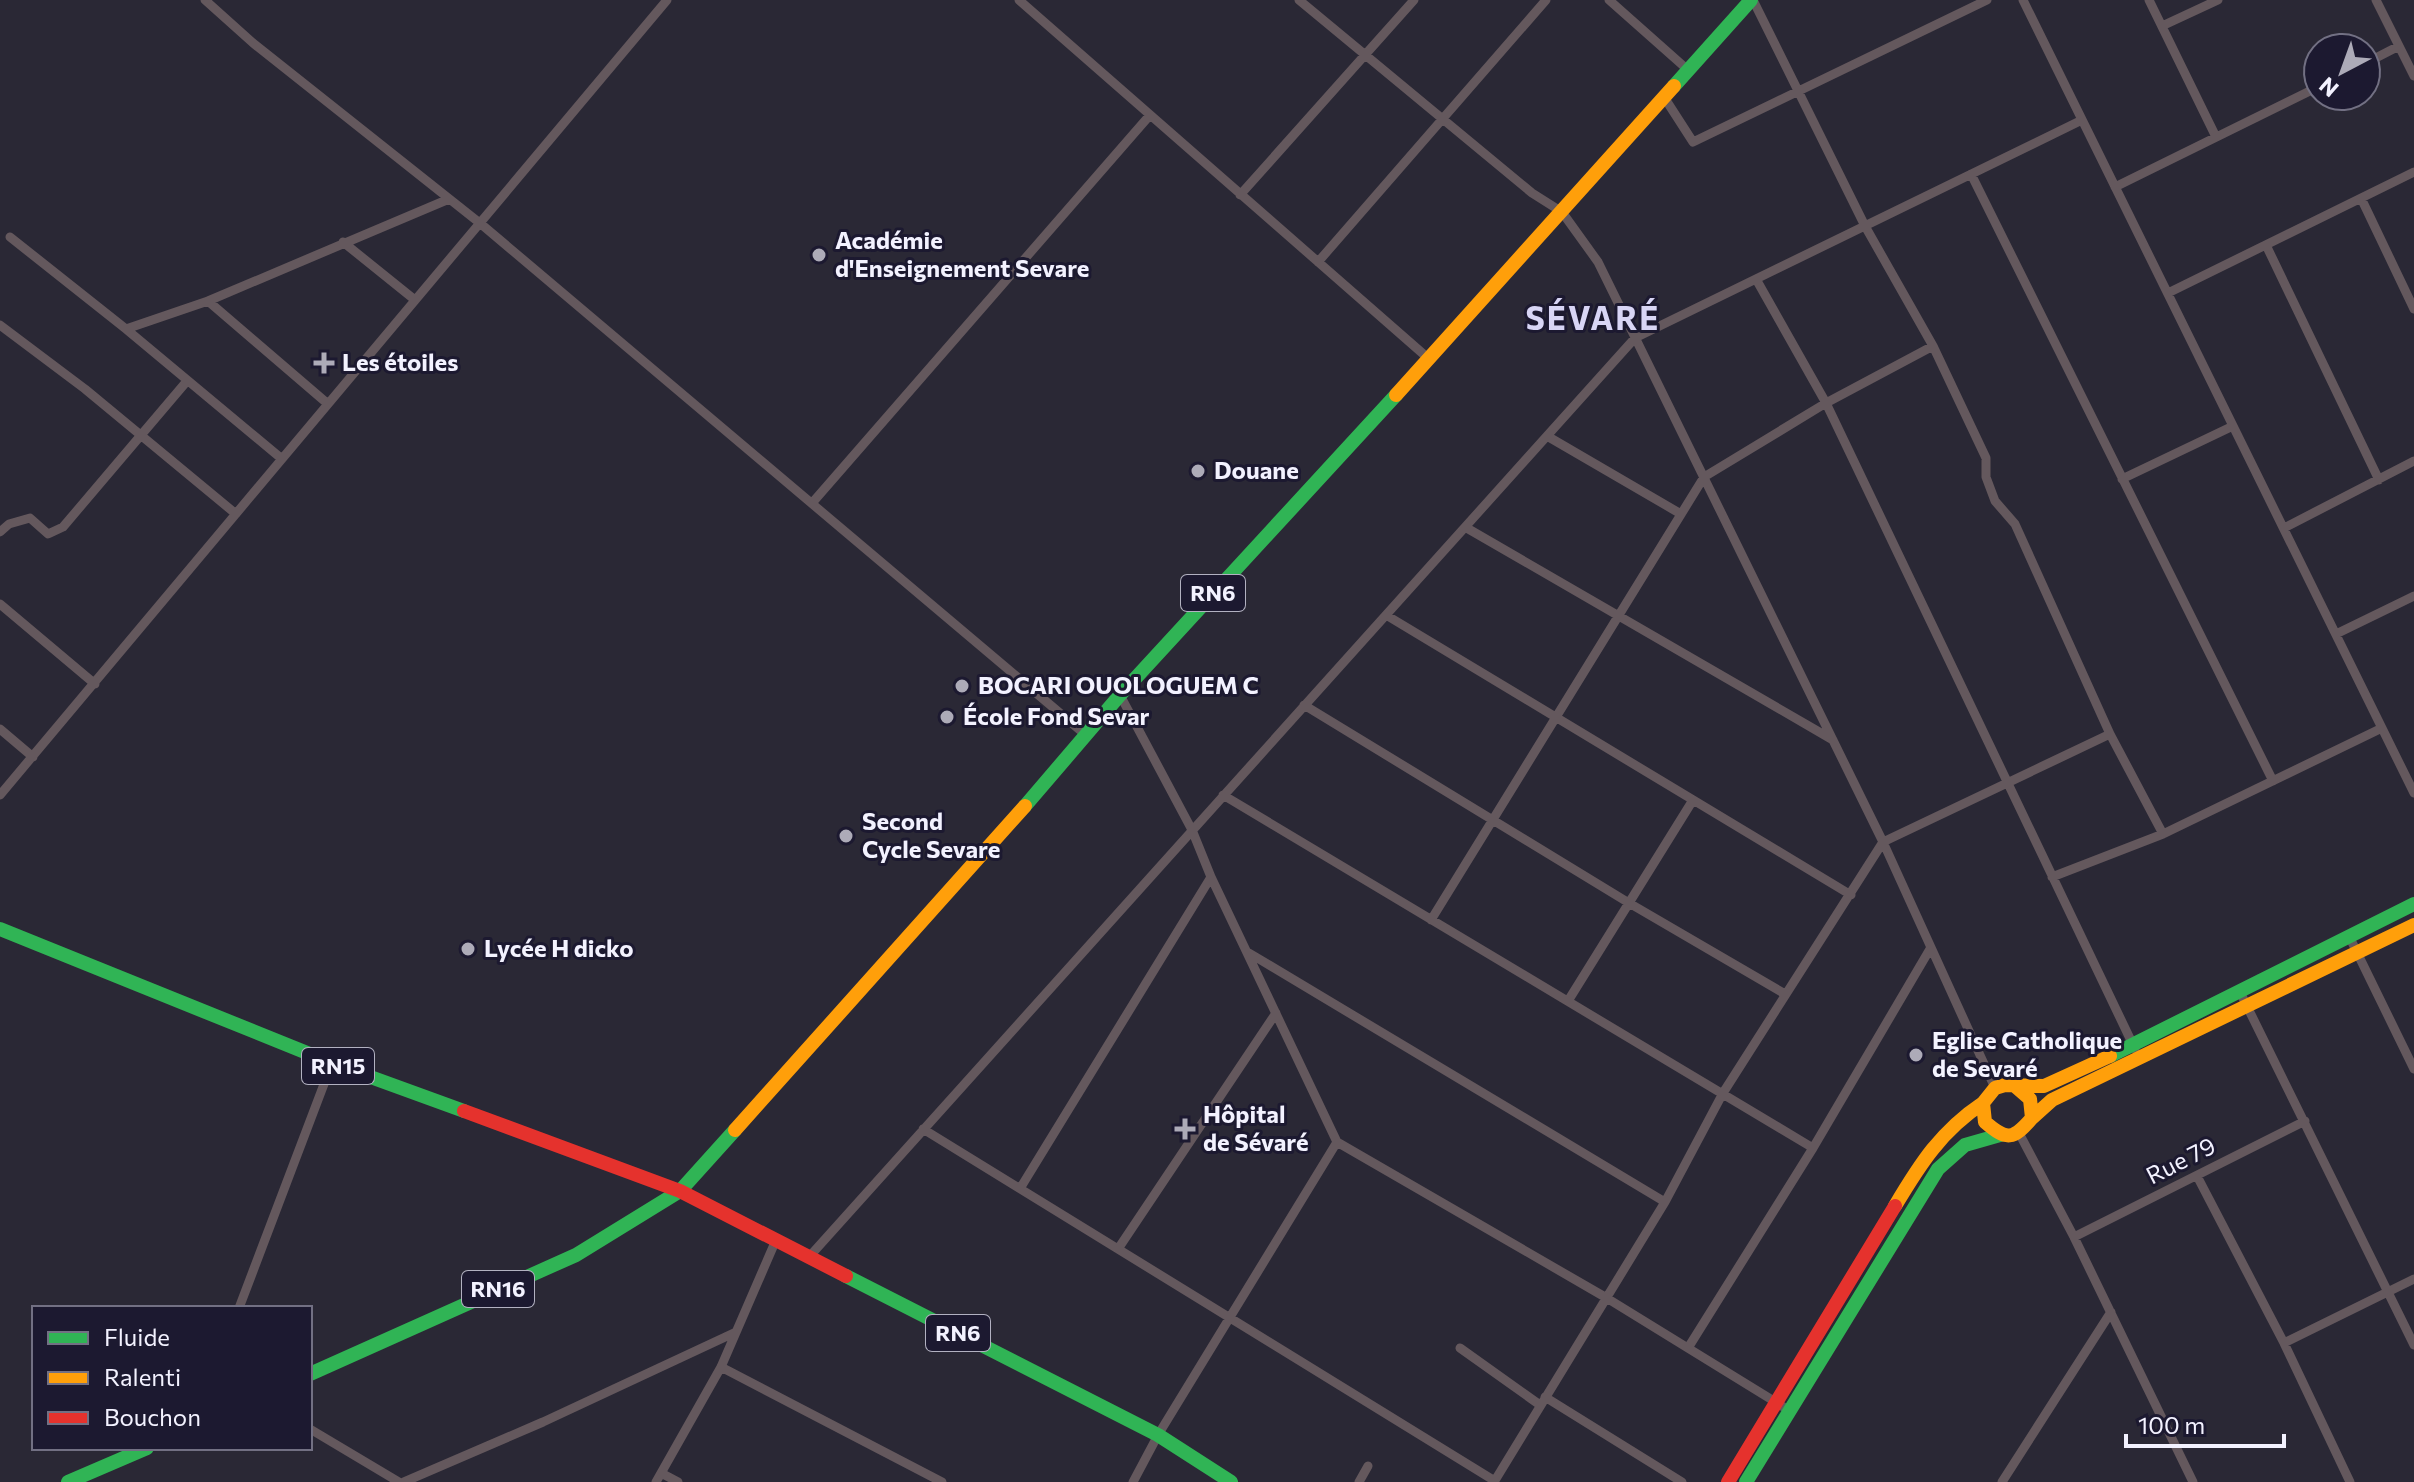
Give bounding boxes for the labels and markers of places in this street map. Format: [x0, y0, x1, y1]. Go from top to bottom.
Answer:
place label: Académie d'Enseignement Sevare [835, 225, 1089, 282]
marker: Académie d'Enseignement Sevare [810, 246, 828, 264]
place label: Les étoiles [342, 347, 458, 376]
marker: Les étoiles [313, 352, 335, 374]
place label: Douane [1214, 455, 1299, 484]
marker: Douane [1189, 462, 1207, 480]
place label: BOCARI OUOLOGUEM C [978, 670, 1259, 699]
marker: BOCARI OUOLOGUEM C [953, 677, 971, 695]
place label: École Fond Sevar [963, 701, 1150, 730]
marker: École Fond Sevar [938, 708, 956, 726]
place label: Second Cycle Sevare [862, 806, 1000, 863]
marker: Second Cycle Sevare [837, 827, 855, 845]
place label: Lycée H dicko [484, 933, 634, 962]
marker: Lycée H dicko [459, 940, 477, 958]
place label: Eglise Catholique de Sevaré [1932, 1025, 2122, 1082]
marker: Eglise Catholique de Sevaré [1907, 1046, 1925, 1064]
place label: Hôpital de Sévaré [1203, 1099, 1309, 1156]
marker: Hôpital de Sévaré [1174, 1118, 1196, 1140]

